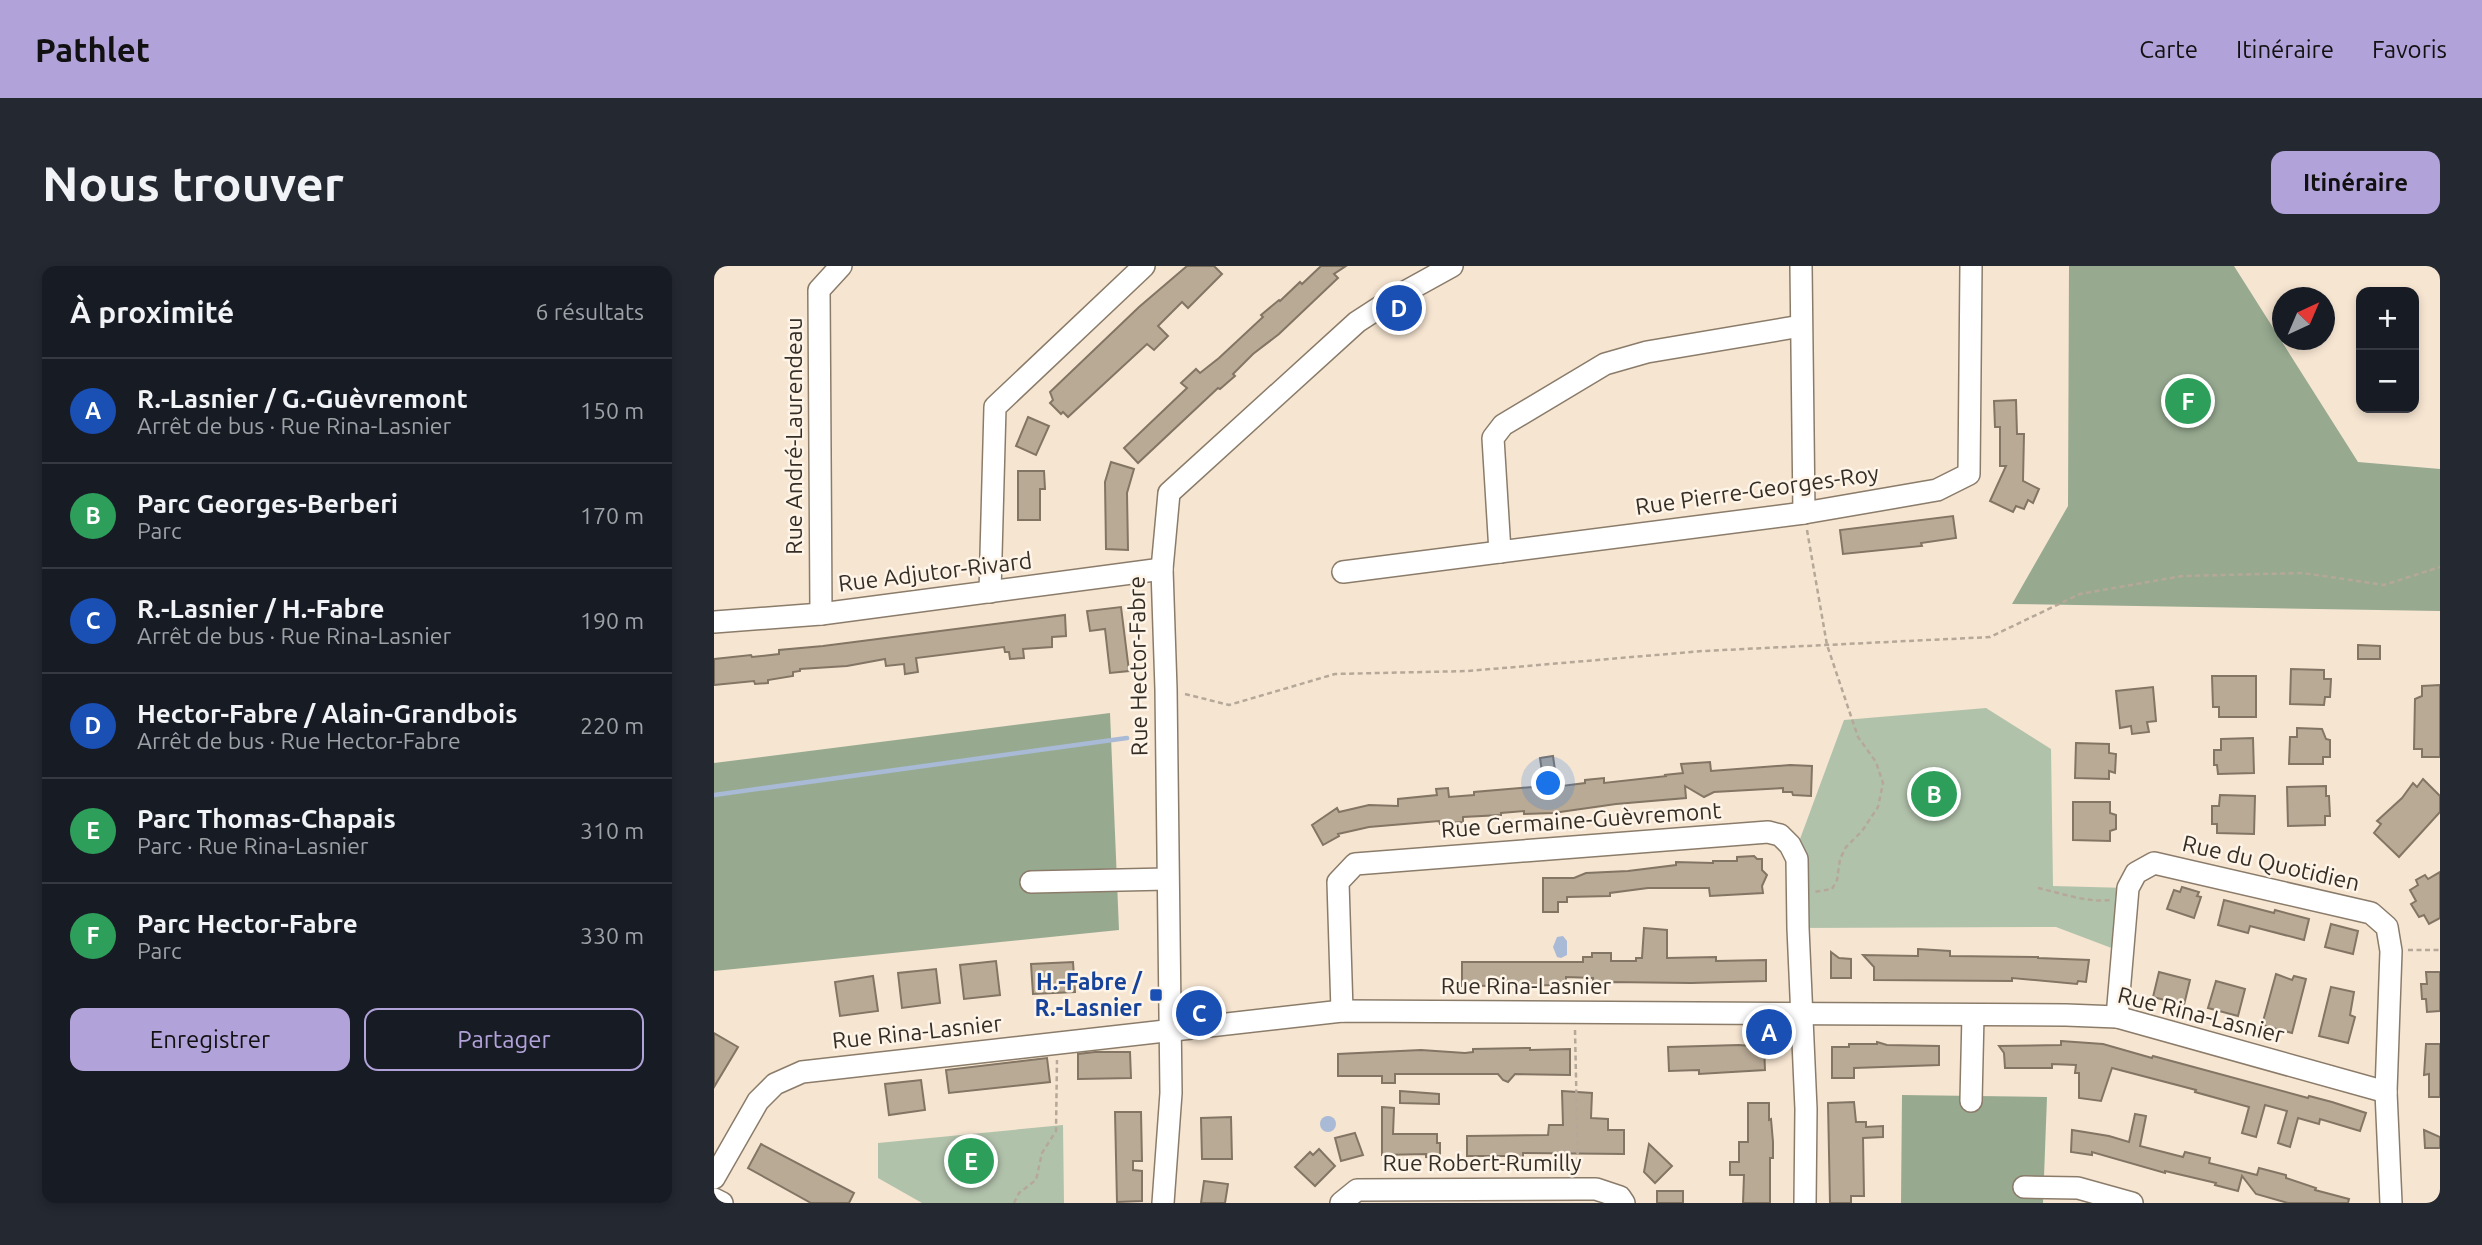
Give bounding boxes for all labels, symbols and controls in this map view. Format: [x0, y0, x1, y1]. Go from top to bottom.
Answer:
text: Pathlet [35, 31, 150, 68]
text: Carte [2139, 36, 2198, 63]
text: Itinéraire [2236, 36, 2334, 63]
text: Favoris [2372, 36, 2447, 63]
button: Itinéraire [2271, 151, 2440, 214]
text: Nous trouver [42, 155, 344, 210]
pin: D [1376, 282, 1422, 334]
north arrow [2272, 287, 2335, 350]
map controls [2356, 287, 2419, 413]
button: + [2356, 287, 2419, 350]
text: À proximité [70, 295, 234, 329]
text: 6 résultats [535, 299, 644, 324]
street label: Rue André-Laurendeau [781, 317, 806, 555]
button: − [2356, 350, 2419, 413]
pin: F [2165, 375, 2211, 427]
text: R.-Lasnier / G.-Guèvremont [137, 384, 468, 413]
text: A [85, 398, 101, 423]
text: 150 m [580, 398, 644, 423]
text: Arrêt de bus · Rue Rina-Lasnier [137, 413, 451, 438]
street label: Rue Pierre-Georges-Roy [1634, 460, 1880, 519]
text: Parc Georges-Berberi [137, 489, 398, 518]
text: B [85, 503, 101, 528]
text: 170 m [580, 503, 644, 528]
text: Parc [137, 518, 182, 543]
street label: Rue Adjutor-Rivard [837, 547, 1033, 596]
street label: Rue Hector-Fabre [1123, 576, 1152, 756]
text: R.-Lasnier / H.-Fabre [137, 594, 385, 623]
text: C [86, 608, 100, 633]
text: 190 m [580, 608, 644, 633]
text: Arrêt de bus · Rue Rina-Lasnier [137, 623, 451, 648]
text: Hector-Fabre / Alain-Grandbois [137, 699, 517, 728]
text: D [85, 713, 101, 738]
text: 220 m [580, 713, 644, 738]
text: Arrêt de bus · Rue Hector-Fabre [137, 728, 461, 753]
your location [1531, 766, 1565, 800]
pin: B [1911, 768, 1957, 820]
street label: Rue Germaine-Guèvremont [1440, 797, 1722, 842]
text: Parc Thomas-Chapais [137, 804, 396, 833]
text: E [86, 818, 100, 843]
text: 310 m [580, 818, 644, 843]
street label: Rue du Quotidien [2180, 830, 2362, 895]
text: Parc · Rue Rina-Lasnier [137, 833, 369, 858]
text: Parc Hector-Fabre [137, 909, 358, 938]
text: F [87, 923, 99, 948]
text: 330 m [580, 923, 644, 948]
text: Parc [137, 938, 182, 963]
place label: H.-Fabre / R.-Lasnier [1034, 969, 1143, 1020]
street label: Rue Rina-Lasnier [1441, 973, 1612, 998]
street label: Rue Rina-Lasnier [2115, 982, 2287, 1047]
marker: H.-Fabre / R.-Lasnier [1148, 987, 1164, 1003]
pin: C [1176, 987, 1222, 1039]
pin: A [1746, 1006, 1792, 1058]
button: Enregistrer [70, 1008, 350, 1071]
button: Partager [364, 1008, 644, 1071]
street label: Rue Rina-Lasnier [831, 1010, 1003, 1053]
pin: E [948, 1135, 994, 1187]
street label: Rue Robert-Rumilly [1382, 1150, 1582, 1175]

